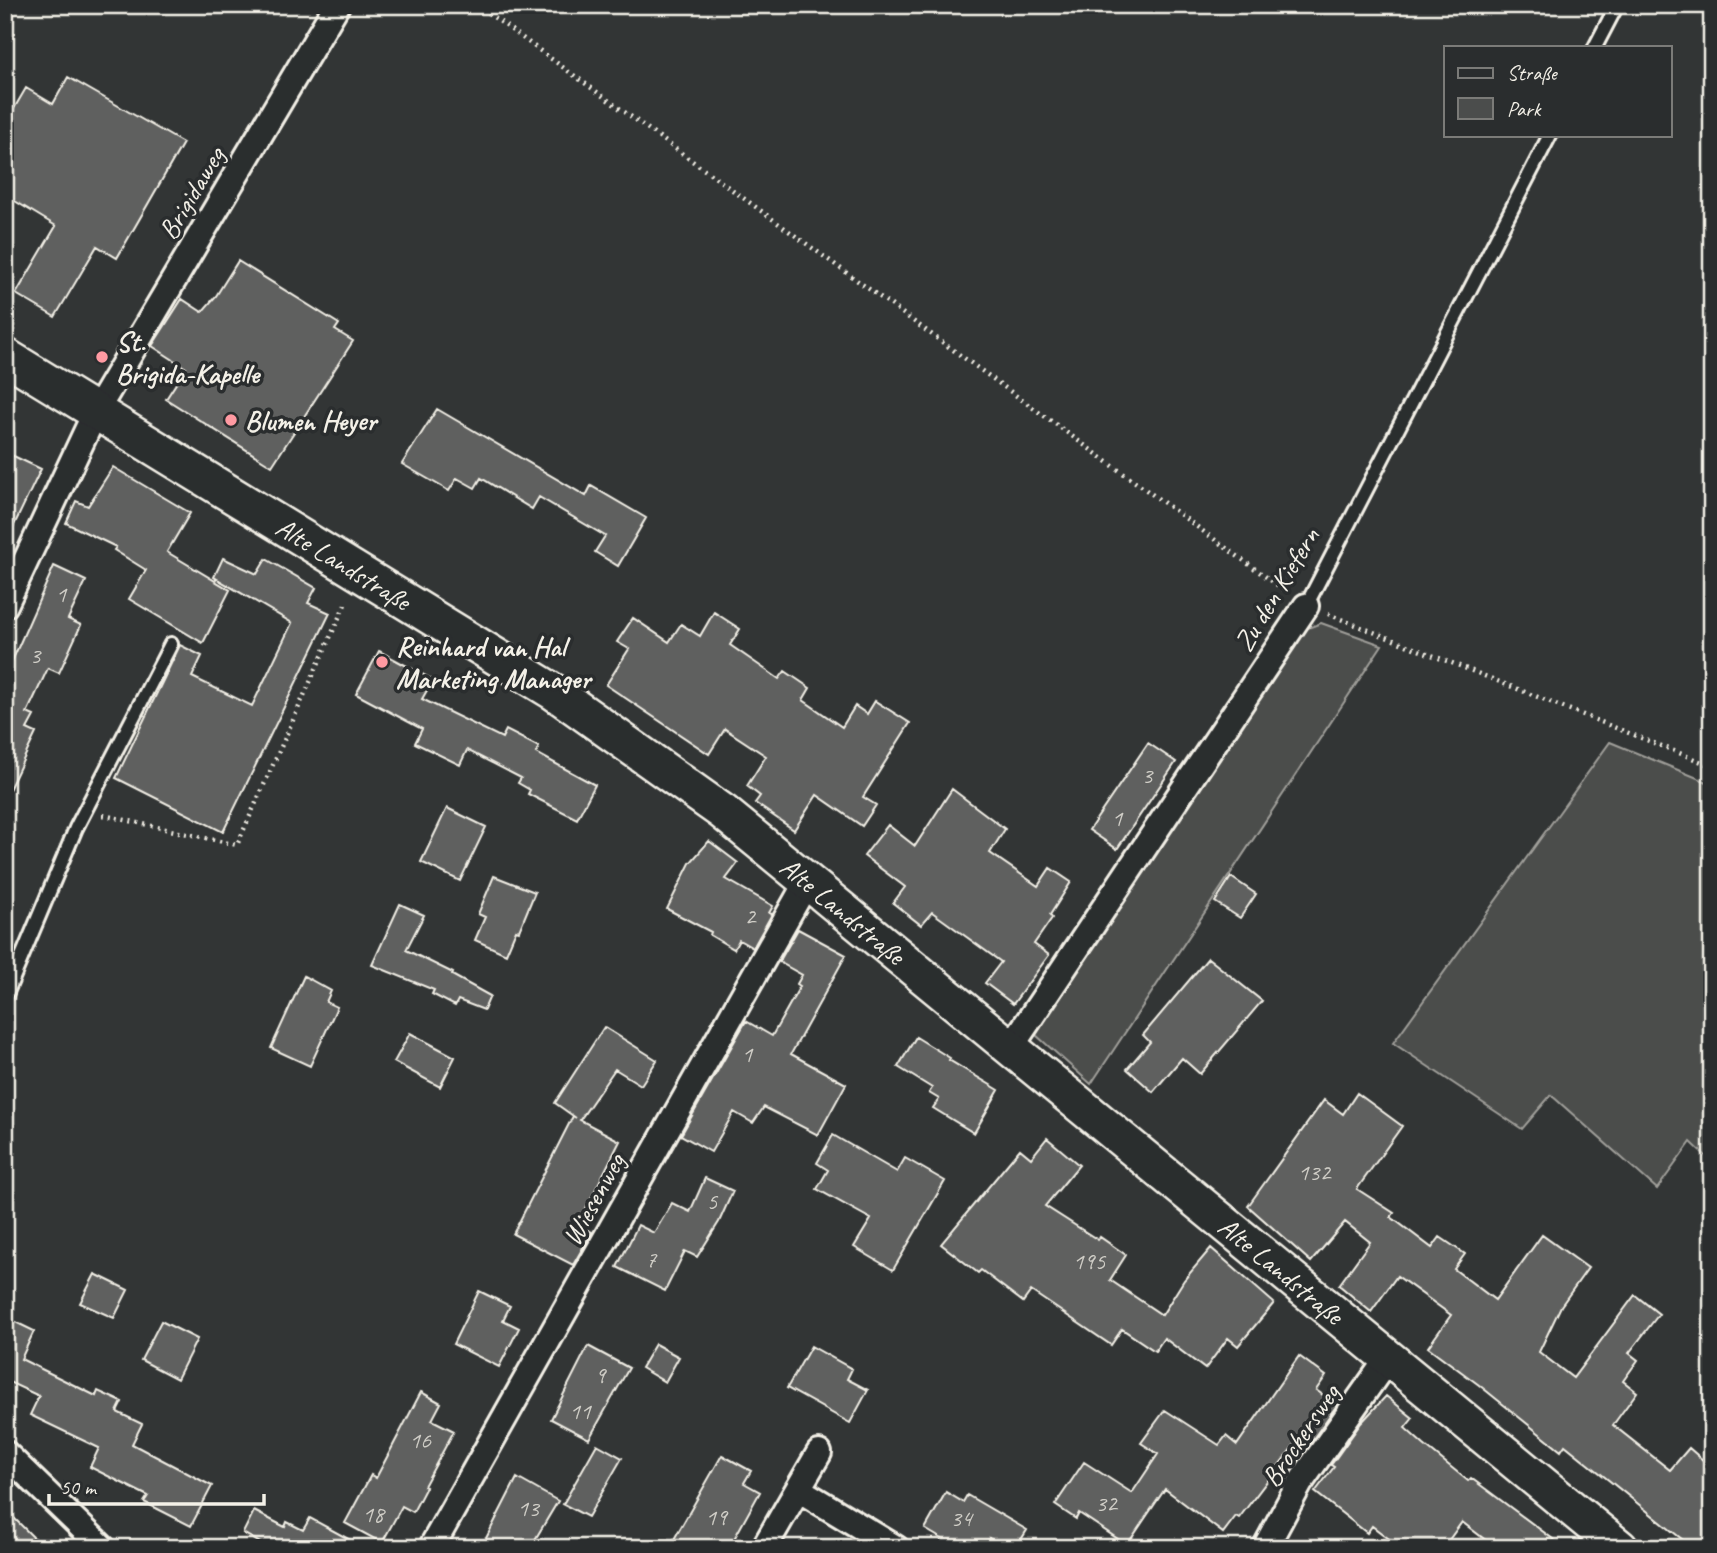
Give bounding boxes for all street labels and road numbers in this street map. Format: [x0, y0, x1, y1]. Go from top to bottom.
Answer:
street label: Brigidaweg [150, 139, 234, 246]
street label: Alte Landstraße [270, 509, 419, 619]
street label: Zu den Kiefern [1226, 521, 1327, 658]
street label: Alte Landstraße [773, 849, 914, 974]
street label: Wiesenweg [554, 1146, 634, 1252]
street label: Alte Landstraße [1211, 1209, 1352, 1333]
street label: Brockersweg [1253, 1376, 1348, 1493]

